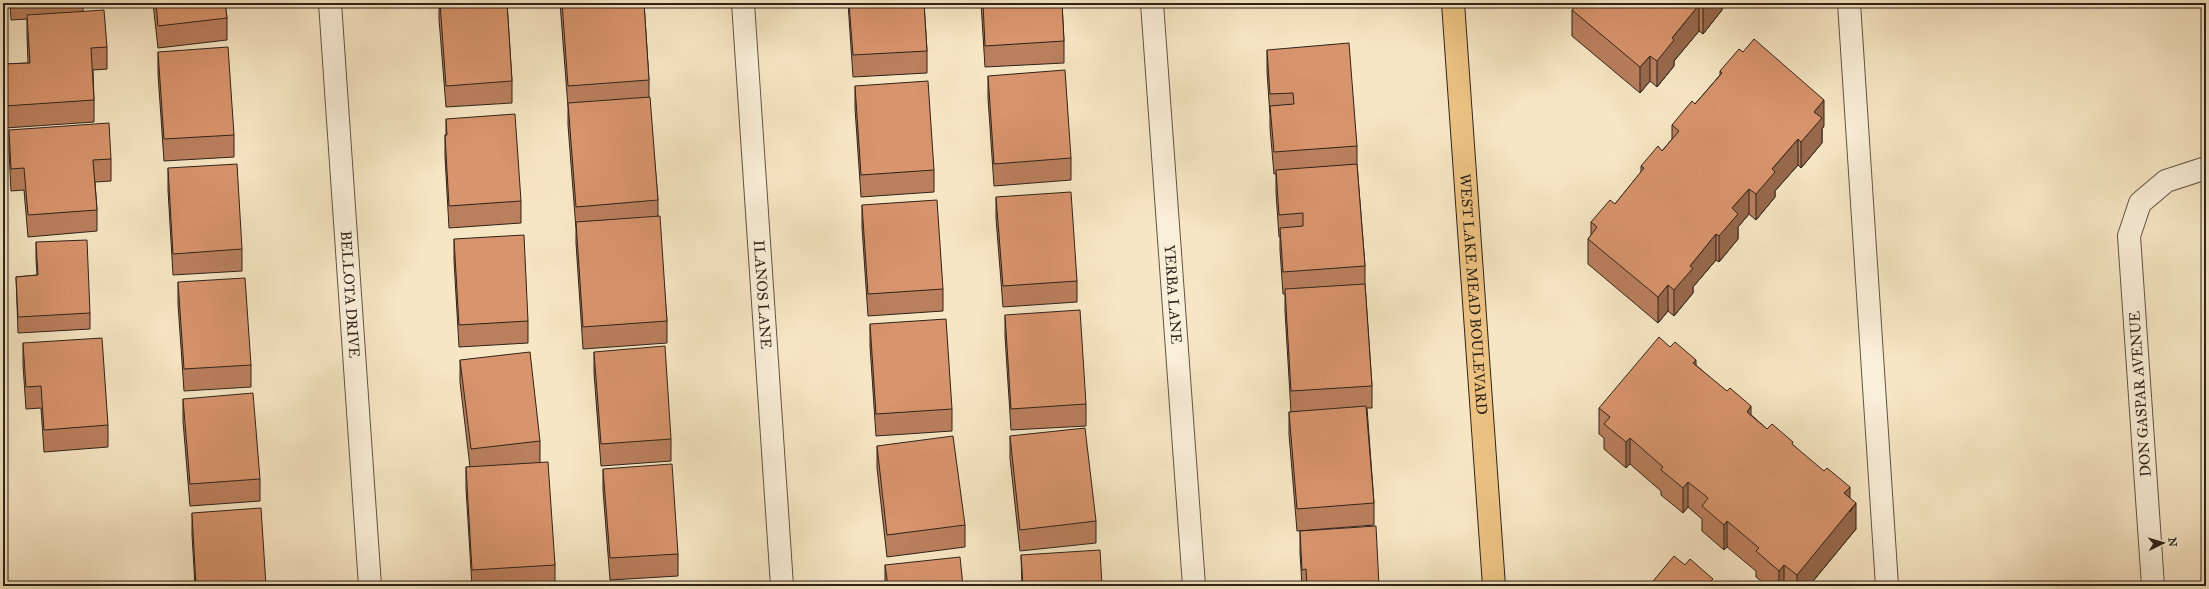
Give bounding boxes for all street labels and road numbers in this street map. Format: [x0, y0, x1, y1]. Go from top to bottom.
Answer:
street label: WEST LAKE MEAD BOULEVARD [1456, 173, 1491, 416]
street label: BELLOTA DRIVE [337, 230, 363, 359]
street label: ILANOS LANE [750, 239, 775, 350]
street label: YERBA LANE [1160, 244, 1186, 345]
street label: DON GASPAR AVENUE [2125, 310, 2155, 478]

